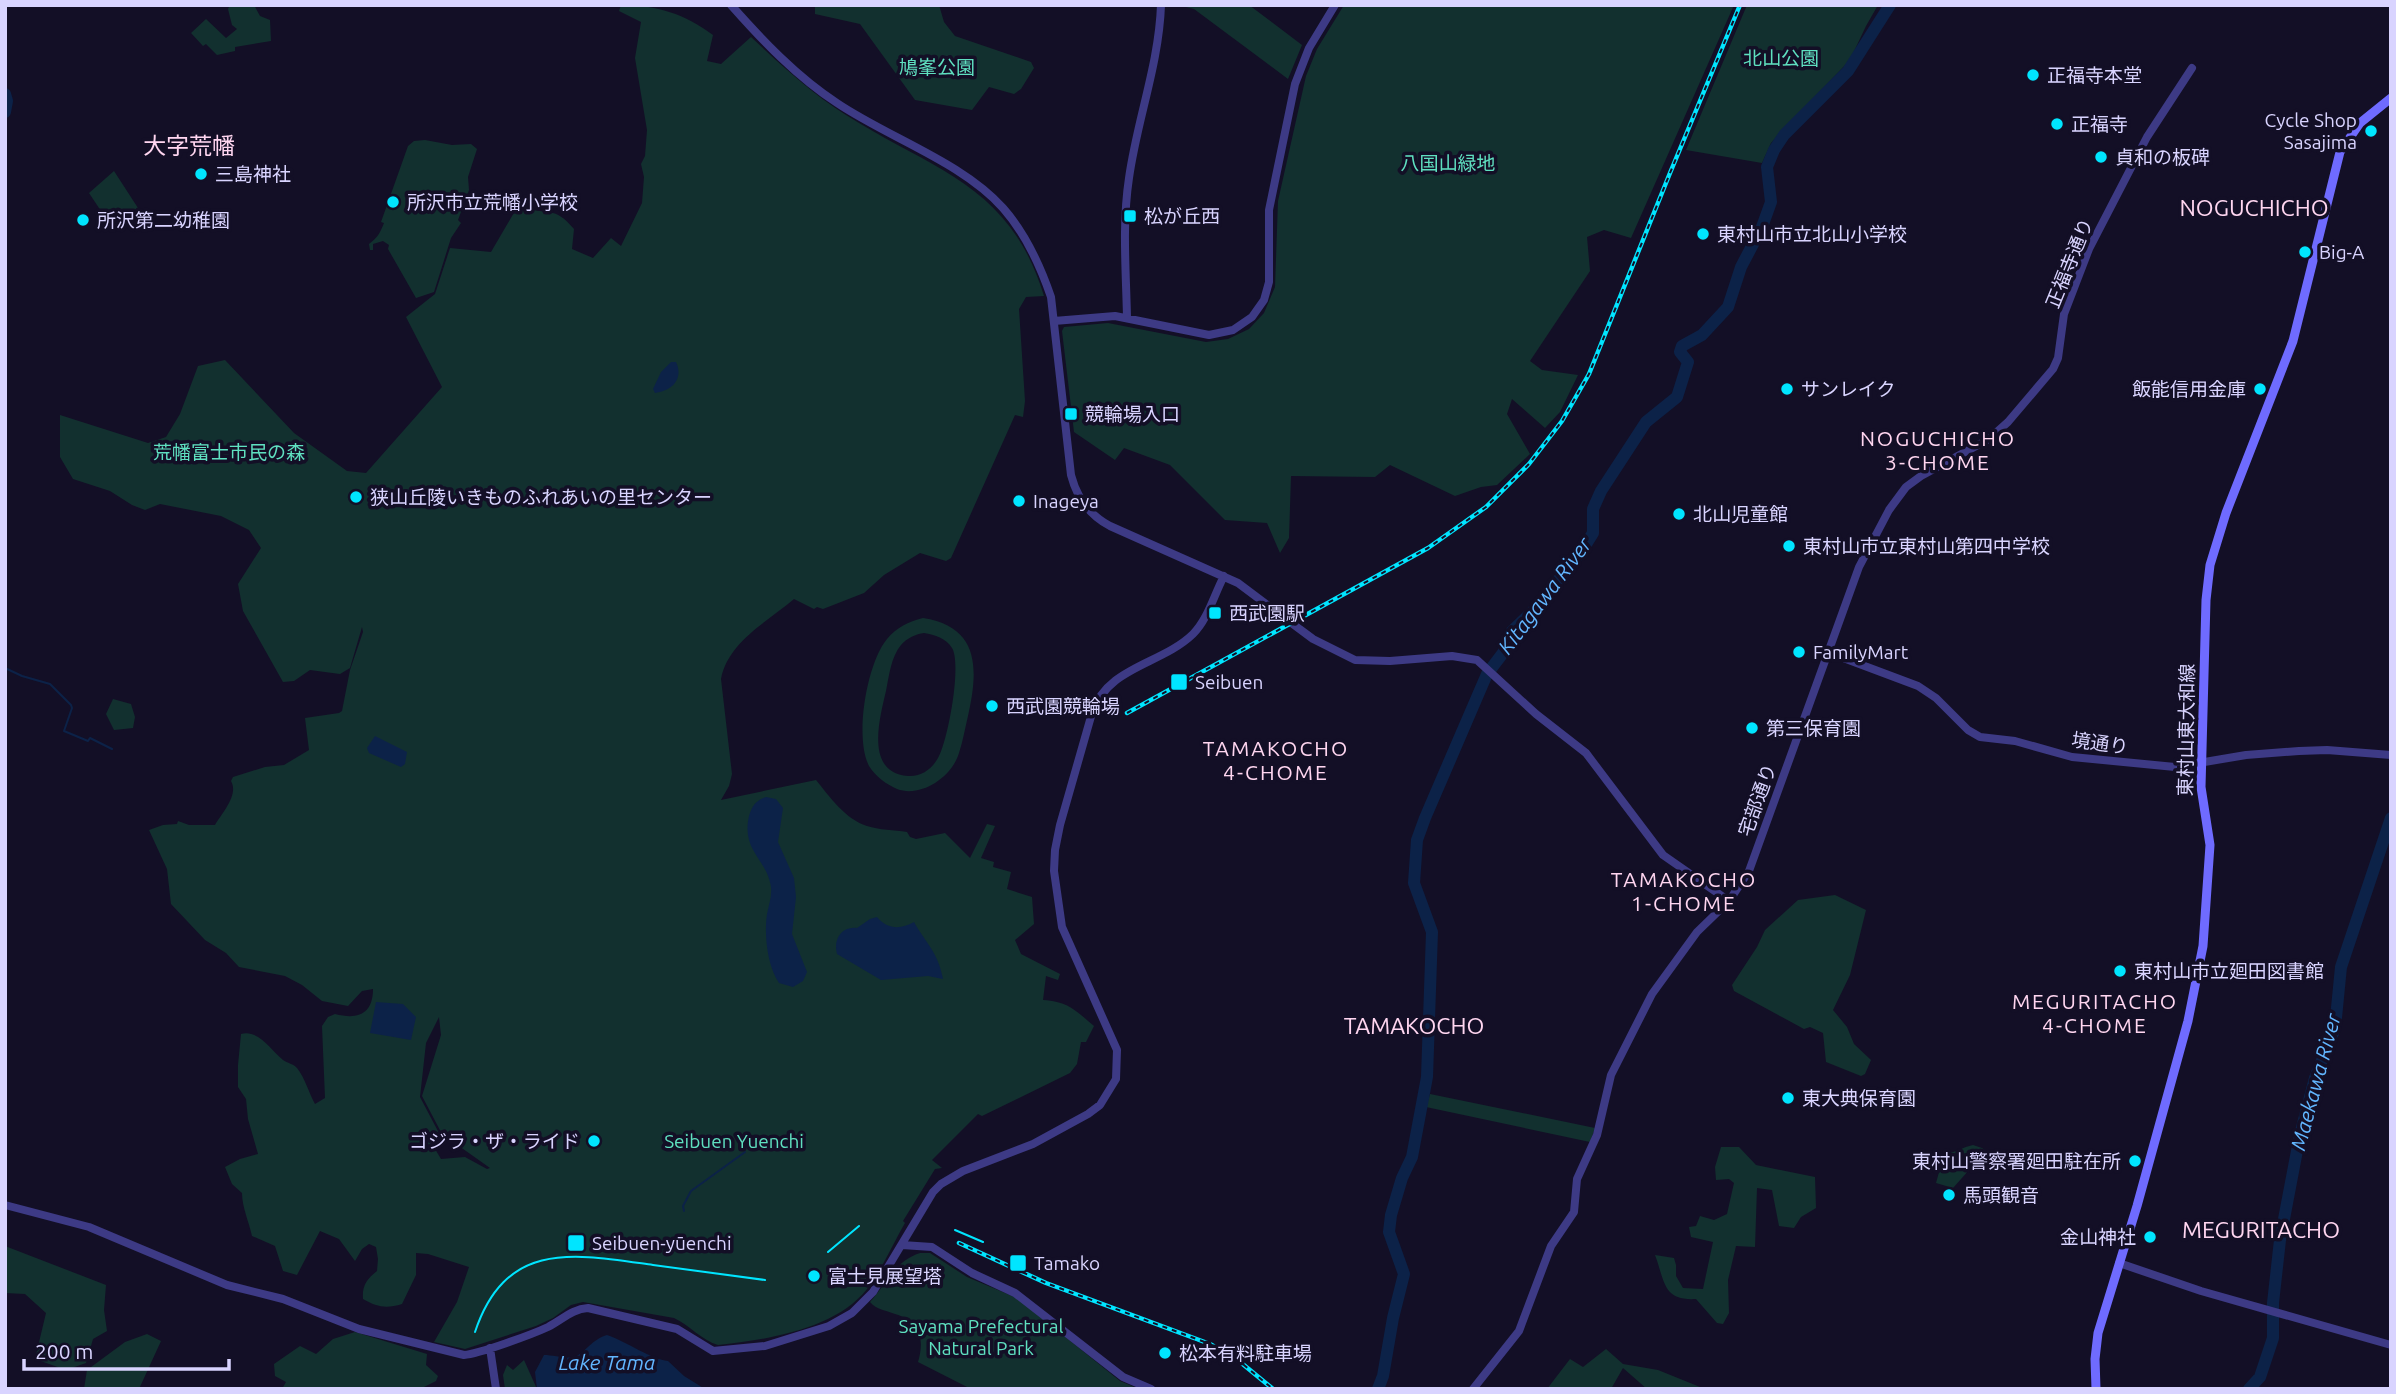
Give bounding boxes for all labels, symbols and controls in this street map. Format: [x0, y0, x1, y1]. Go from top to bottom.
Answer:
park label: 北山公園 [1743, 47, 1819, 69]
park label: 鳩峯公園 [899, 56, 975, 78]
place label: 正福寺本堂 [2047, 64, 2142, 86]
marker: 正福寺本堂 [2025, 67, 2041, 83]
place label: Cycle Shop Sasajima [2265, 109, 2357, 153]
place label: 正福寺 [2071, 113, 2128, 135]
marker: 正福寺 [2049, 116, 2065, 132]
marker: Cycle Shop Sasajima [2363, 123, 2379, 139]
district label: 大字荒幡 [143, 133, 235, 158]
place label: 貞和の板碑 [2115, 146, 2210, 168]
marker: 貞和の板碑 [2093, 149, 2109, 165]
park label: 八国山緑地 [1400, 152, 1496, 174]
place label: 三島神社 [215, 163, 291, 185]
marker: 三島神社 [193, 166, 209, 182]
place label: 所沢市立荒幡小学校 [407, 191, 578, 213]
marker: 所沢市立荒幡小学校 [385, 194, 401, 210]
district label: NOGUCHICHO [2179, 195, 2329, 220]
place label: 松が丘西 [1144, 205, 1220, 227]
marker: 松が丘西 [1122, 208, 1138, 224]
place label: 所沢第二幼稚園 [97, 209, 230, 231]
marker: 所沢第二幼稚園 [75, 212, 91, 228]
street label: 正福寺通り [2041, 215, 2097, 311]
place label: 東村山市立北山小学校 [1717, 223, 1907, 245]
marker: 東村山市立北山小学校 [1695, 226, 1711, 242]
place label: Big-A [2319, 241, 2365, 263]
marker: Big-A [2297, 244, 2313, 260]
place label: サンレイク [1801, 378, 1896, 400]
place label: 飯能信用金庫 [2132, 378, 2246, 400]
marker: サンレイク [1779, 381, 1795, 397]
marker: 飯能信用金庫 [2252, 381, 2268, 397]
place label: 競輪場入口 [1085, 403, 1180, 425]
marker: 競輪場入口 [1063, 406, 1079, 422]
district label: NOGUCHICHO 3-CHOME [1860, 426, 2016, 474]
park label: 荒幡富士市民の森 [153, 441, 305, 463]
place label: 狭山丘陵いきものふれあいの里センター [370, 486, 712, 508]
marker: 狭山丘陵いきものふれあいの里センター [348, 489, 364, 505]
place label: Inageya [1033, 490, 1099, 512]
marker: Inageya [1011, 493, 1027, 509]
place label: 北山児童館 [1693, 503, 1788, 525]
marker: 北山児童館 [1671, 506, 1687, 522]
water label: Kitagawa River [1493, 532, 1596, 658]
place label: 東村山市立東村山第四中学校 [1803, 535, 2050, 557]
marker: 東村山市立東村山第四中学校 [1781, 538, 1797, 554]
place label: 西武園駅 [1229, 602, 1305, 624]
marker: 西武園駅 [1207, 605, 1223, 621]
place label: FamilyMart [1813, 641, 1909, 663]
marker: FamilyMart [1791, 644, 1807, 660]
street label: 東村山東大和線 [2174, 663, 2198, 797]
place label: Seibuen [1195, 671, 1263, 693]
marker: Seibuen [1169, 672, 1189, 692]
place label: 西武園競輪場 [1006, 695, 1120, 717]
marker: 西武園競輪場 [984, 698, 1000, 714]
place label: 第三保育園 [1766, 717, 1861, 739]
marker: 第三保育園 [1744, 720, 1760, 736]
street label: 境通り [2070, 728, 2130, 758]
district label: TAMAKOCHO 4-CHOME [1203, 736, 1349, 784]
street label: 宅部通り [1734, 761, 1780, 839]
district label: TAMAKOCHO 1-CHOME [1611, 867, 1757, 915]
place label: 東村山市立廻田図書館 [2134, 960, 2324, 982]
marker: 東村山市立廻田図書館 [2112, 963, 2128, 979]
district label: MEGURITACHO 4-CHOME [2012, 989, 2178, 1037]
water label: Maekawa River [2285, 1010, 2345, 1153]
district label: TAMAKOCHO [1344, 1013, 1484, 1038]
place label: 東大典保育園 [1802, 1087, 1916, 1109]
marker: 東大典保育園 [1780, 1090, 1796, 1106]
place label: ゴジラ・ザ・ライド [409, 1130, 580, 1152]
park label: Seibuen Yuenchi [664, 1130, 804, 1152]
marker: ゴジラ・ザ・ライド [586, 1133, 602, 1149]
place label: 東村山警察署廻田駐在所 [1912, 1150, 2121, 1172]
marker: 東村山警察署廻田駐在所 [2127, 1153, 2143, 1169]
place label: 馬頭観音 [1963, 1184, 2039, 1206]
marker: 馬頭観音 [1941, 1187, 1957, 1203]
district label: MEGURITACHO [2182, 1217, 2340, 1242]
place label: 金山神社 [2060, 1226, 2136, 1248]
marker: 金山神社 [2142, 1229, 2158, 1245]
place label: Seibuen-yūenchi [592, 1232, 732, 1254]
marker: Seibuen-yūenchi [566, 1233, 586, 1253]
place label: Tamako [1034, 1252, 1100, 1274]
marker: Tamako [1008, 1253, 1028, 1273]
place label: 富士見展望塔 [828, 1265, 942, 1287]
marker: 富士見展望塔 [806, 1268, 822, 1284]
park label: Sayama Prefectural Natural Park [899, 1315, 1063, 1359]
scale bar [24, 1328, 229, 1372]
text: 200 m [35, 1339, 93, 1363]
place label: 松本有料駐車場 [1179, 1342, 1312, 1364]
marker: 松本有料駐車場 [1157, 1345, 1173, 1361]
water label: Lake Tama [559, 1350, 655, 1374]

